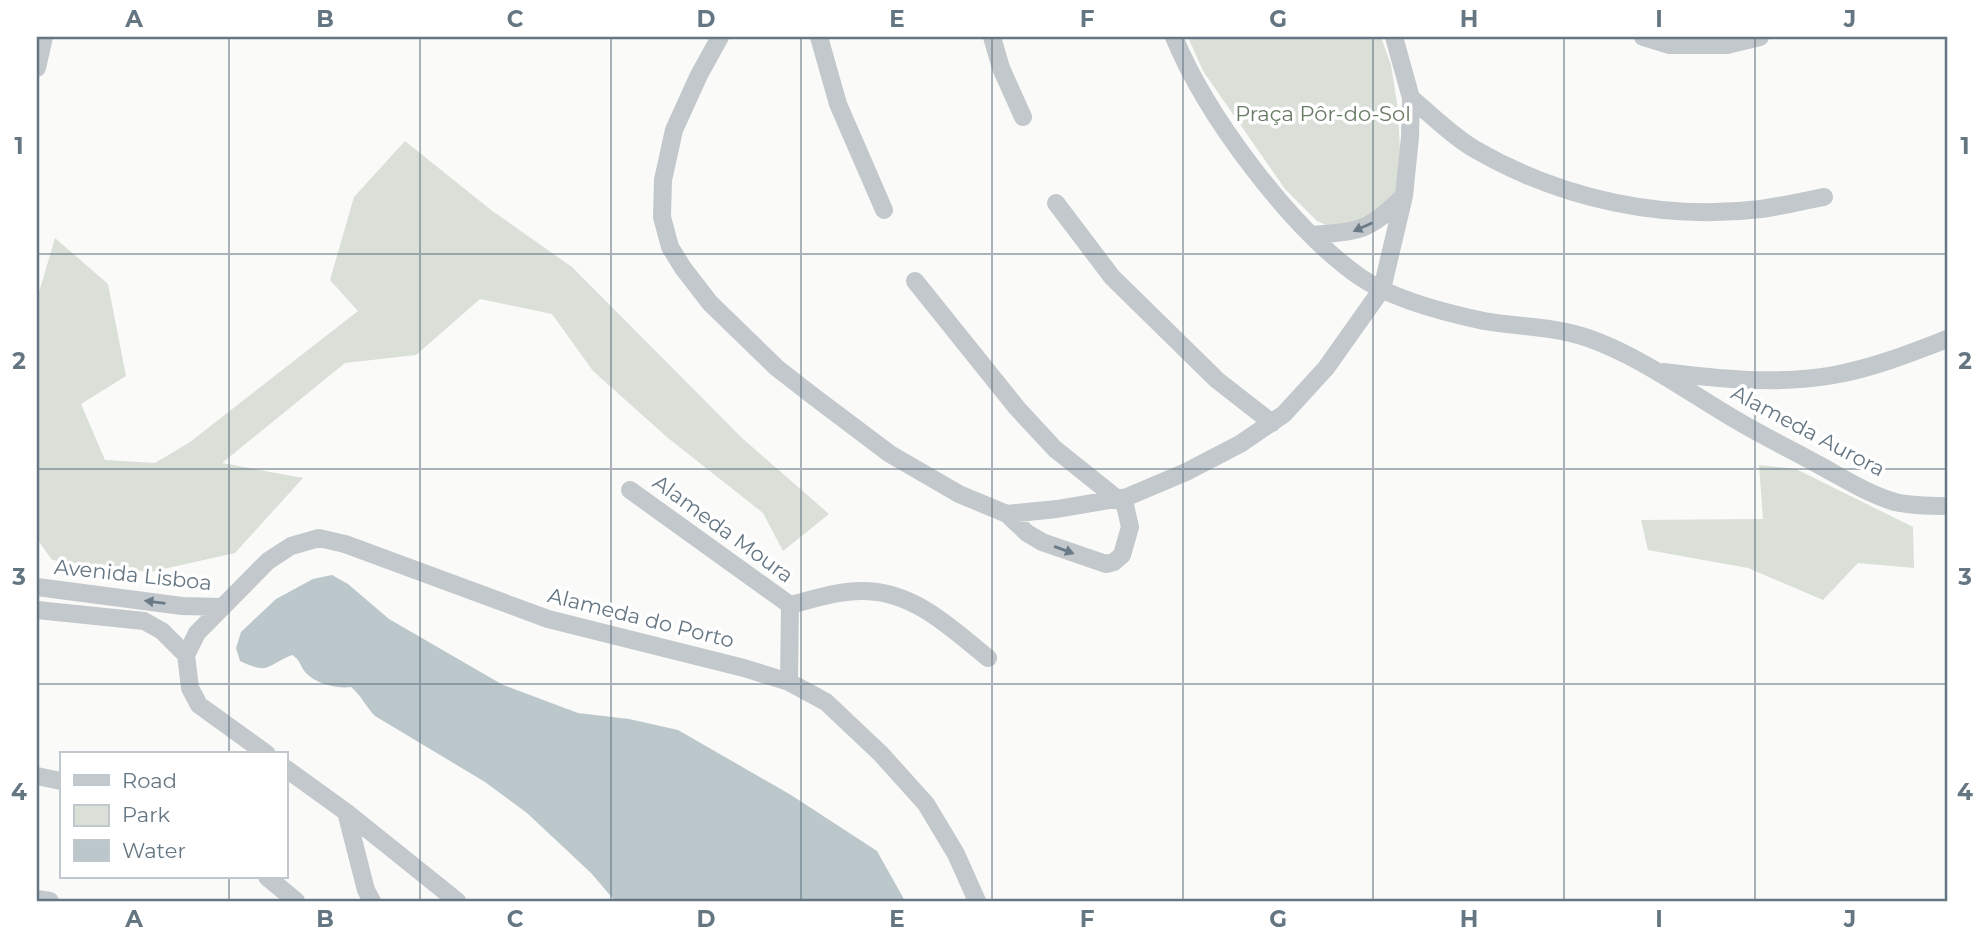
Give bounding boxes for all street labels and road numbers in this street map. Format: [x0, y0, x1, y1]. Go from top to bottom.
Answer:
street label: Alameda Aurora [1727, 380, 1889, 482]
street label: Alameda Moura [648, 469, 798, 588]
street label: Avenida Lisboa [53, 554, 213, 595]
street label: Alameda do Porto [545, 582, 737, 653]

